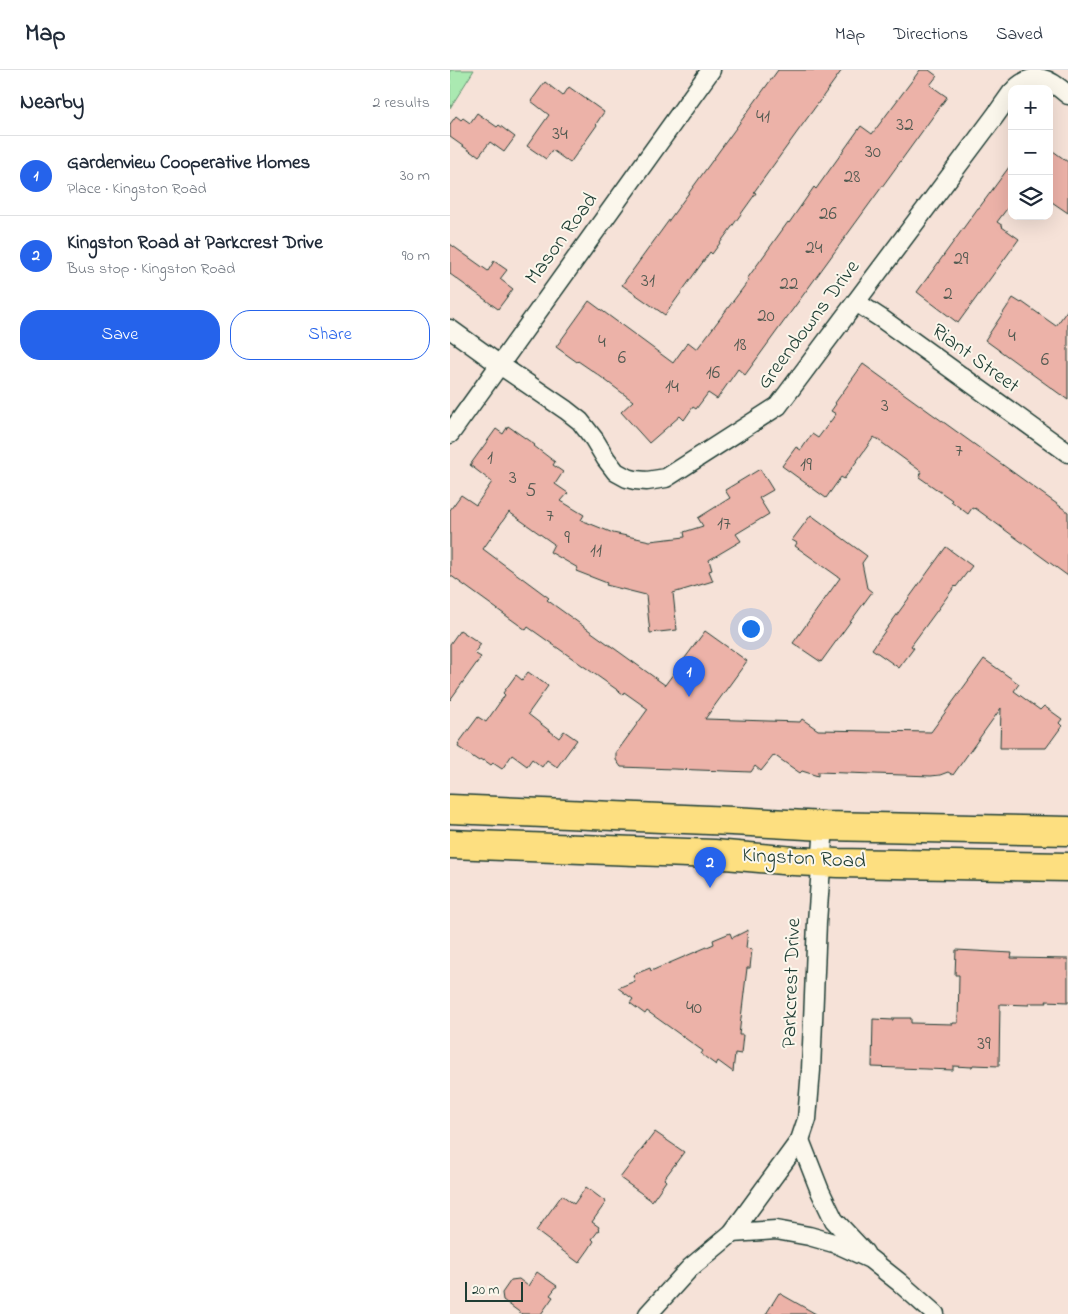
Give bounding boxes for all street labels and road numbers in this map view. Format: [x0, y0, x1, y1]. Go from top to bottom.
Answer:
street label: Mason Road [518, 187, 606, 291]
street label: Greendowns Drive [750, 253, 868, 396]
street label: Riant Street [925, 317, 1025, 401]
street label: Kingston Road [741, 841, 867, 879]
street label: Parkcrest Drive [775, 917, 809, 1049]

